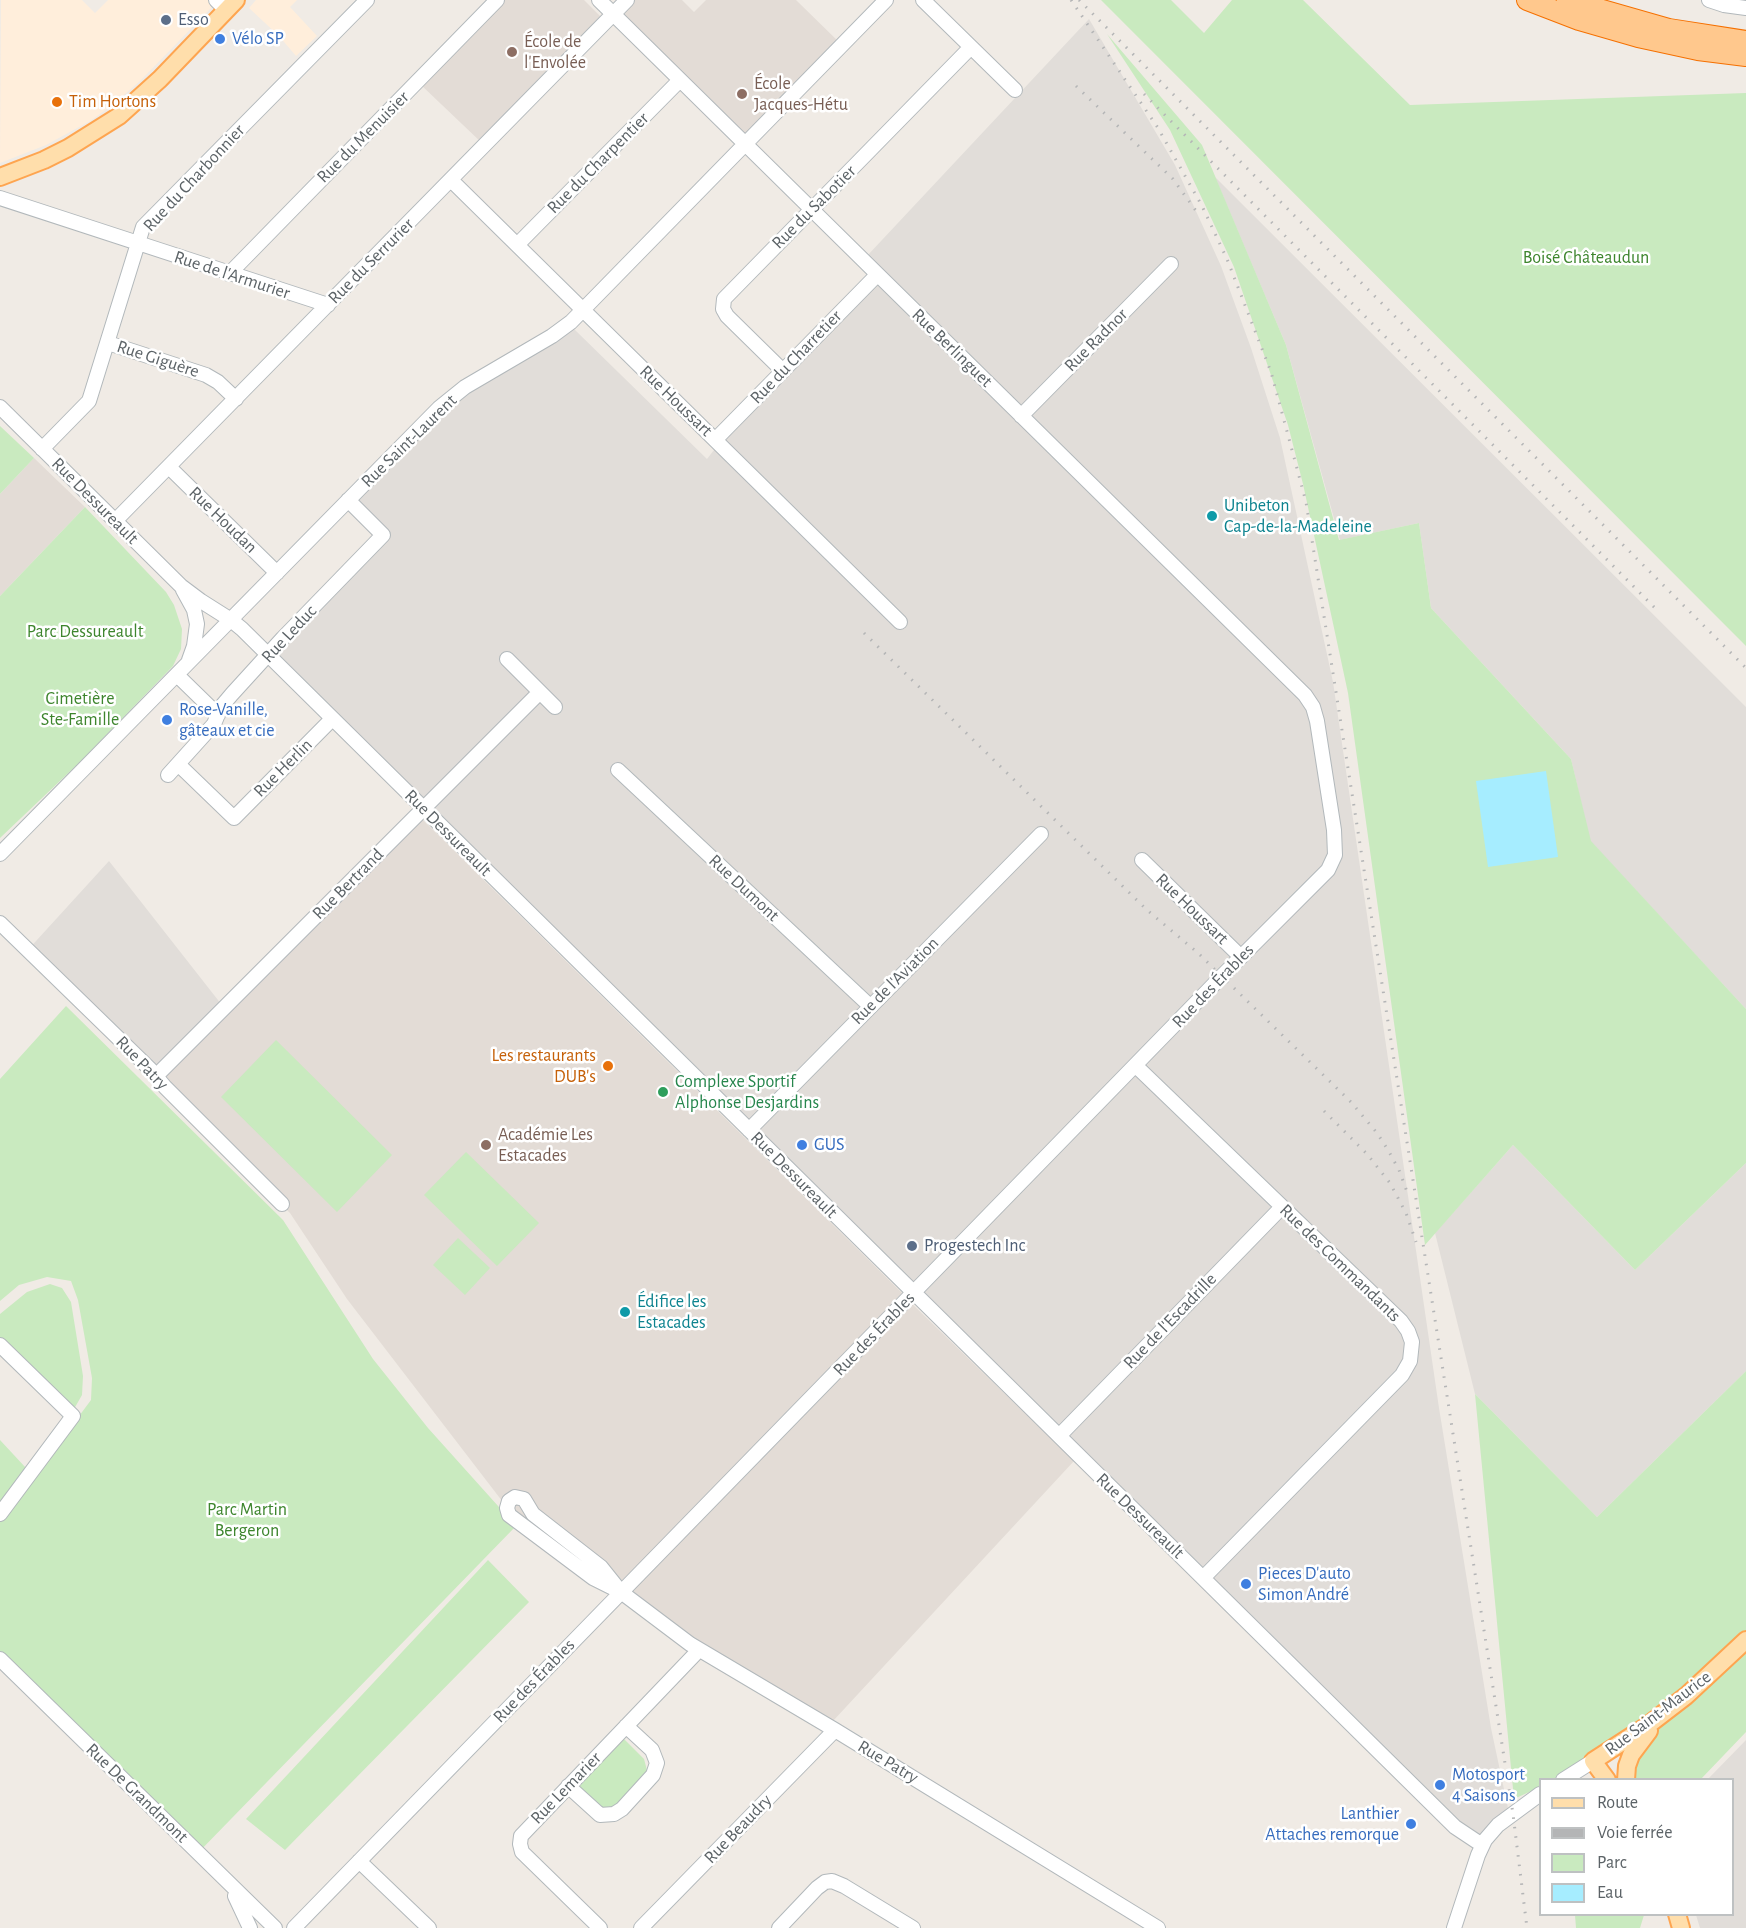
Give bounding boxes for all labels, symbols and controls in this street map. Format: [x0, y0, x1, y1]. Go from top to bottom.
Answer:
place label: Esso [178, 9, 209, 31]
marker: Esso [159, 13, 173, 27]
place label: Vélo SP [232, 28, 284, 50]
place label: École de l'Envolée [524, 31, 586, 74]
marker: Vélo SP [213, 32, 227, 46]
marker: École de l'Envolée [505, 45, 519, 59]
place label: École Jacques-Hétu [754, 73, 848, 116]
street label: Rue du Menuisier [312, 86, 414, 188]
marker: École Jacques-Hétu [735, 87, 749, 101]
place label: Tim Hortons [69, 91, 156, 113]
marker: Tim Hortons [50, 95, 64, 109]
street label: Rue du Charpentier [543, 108, 653, 218]
street label: Rue du Charbonnier [139, 120, 249, 236]
street label: Rue du Sabotier [767, 160, 861, 254]
street label: Rue du Serrurier [323, 213, 419, 309]
street label: Rue de l'Armurier [171, 246, 293, 304]
park label: Boisé Châteaudun [1523, 247, 1649, 269]
street label: Rue Berlinguet [907, 304, 997, 392]
street label: Rue Radnor [1060, 304, 1132, 376]
street label: Rue du Charretier [746, 305, 846, 409]
street label: Rue Giguère [114, 336, 202, 382]
street label: Rue Houssart [635, 361, 717, 441]
street label: Rue Saint-Laurent [357, 390, 461, 492]
street label: Rue Dessureault [47, 453, 143, 549]
street label: Rue Houdan [184, 482, 262, 558]
place label: Unibeton Cap-de-la-Madeleine [1224, 495, 1372, 538]
marker: Unibeton Cap-de-la-Madeleine [1205, 509, 1219, 523]
street label: Rue Leduc [257, 601, 321, 667]
park label: Parc Dessureault [27, 621, 143, 643]
park label: Cimetière Ste-Famille [41, 688, 119, 730]
place label: Rose-Vanille, gâteaux et cie [179, 699, 275, 742]
marker: Rose-Vanille, gâteaux et cie [160, 713, 174, 727]
street label: Rue Herlin [249, 734, 317, 802]
street label: Rue Dessureault [400, 785, 496, 881]
street label: Rue Bertrand [308, 844, 388, 924]
street label: Rue Dumont [704, 850, 784, 926]
street label: Rue Houssart [1151, 869, 1233, 949]
street label: Rue de l'Aviation [847, 933, 943, 1029]
street label: Rue des Érables [1168, 940, 1258, 1032]
street label: Rue Patry [111, 1031, 173, 1095]
place label: Les restaurants DUB's [492, 1045, 596, 1088]
marker: Les restaurants DUB's [601, 1059, 615, 1073]
place label: Complexe Sportif Alphonse Desjardins [675, 1071, 819, 1114]
marker: Complexe Sportif Alphonse Desjardins [656, 1085, 670, 1099]
place label: Académie Les Estacades [498, 1124, 593, 1166]
street label: Rue Dessureault [746, 1127, 842, 1223]
place label: GUS [814, 1134, 845, 1156]
marker: Académie Les Estacades [479, 1138, 493, 1152]
marker: GUS [795, 1138, 809, 1152]
street label: Rue des Commandants [1275, 1200, 1405, 1326]
place label: Progestech Inc [924, 1235, 1025, 1257]
marker: Progestech Inc [905, 1239, 919, 1253]
street label: Rue de l'Escadrille [1119, 1268, 1221, 1374]
street label: Rue des Érables [829, 1288, 919, 1380]
place label: Édifice les Estacades [637, 1291, 706, 1334]
marker: Édifice les Estacades [618, 1305, 632, 1319]
street label: Rue Dessureault [1091, 1469, 1189, 1563]
park label: Parc Martin Bergeron [207, 1499, 287, 1541]
place label: Pieces D'auto Simon André [1258, 1563, 1351, 1606]
marker: Pieces D'auto Simon André [1239, 1577, 1253, 1591]
street label: Rue des Érables [489, 1635, 579, 1727]
street label: Rue Saint-Maurice [1601, 1666, 1715, 1760]
street label: Rue Patry [854, 1736, 922, 1788]
street label: Rue De Grandmont [81, 1739, 193, 1847]
street label: Rue Lemarier [526, 1747, 606, 1829]
place label: Motosport 4 Saisons [1452, 1764, 1525, 1806]
marker: Motosport 4 Saisons [1433, 1778, 1447, 1792]
legend [1539, 1778, 1734, 1916]
street label: Rue Beaudry [700, 1790, 776, 1868]
text: Route [1597, 1794, 1638, 1812]
place label: Lanthier Attaches remorque [1265, 1803, 1399, 1846]
marker: Lanthier Attaches remorque [1404, 1817, 1418, 1831]
text: Voie ferrée [1597, 1824, 1672, 1842]
text: Parc [1597, 1854, 1627, 1872]
text: Eau [1597, 1884, 1623, 1902]

